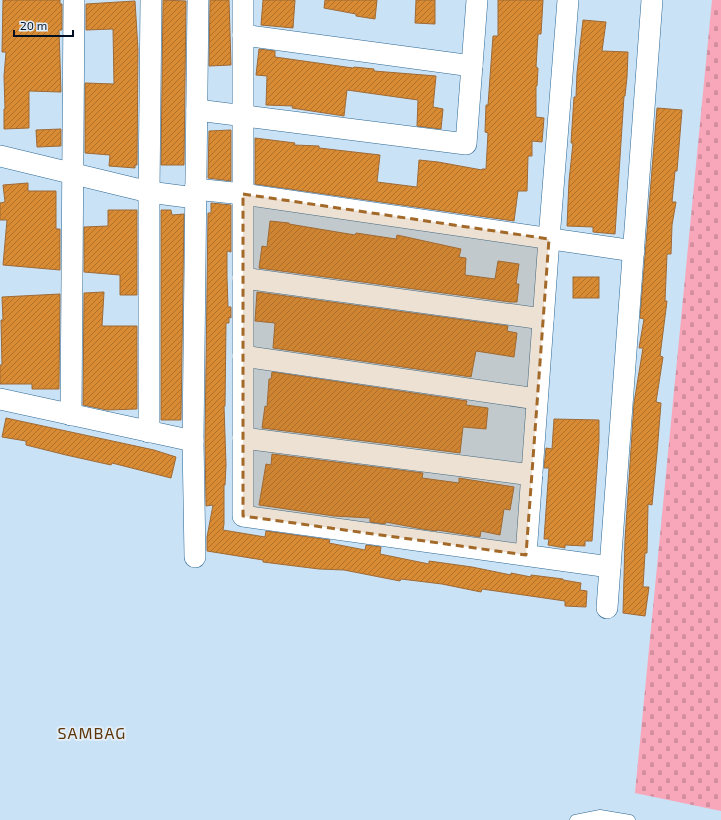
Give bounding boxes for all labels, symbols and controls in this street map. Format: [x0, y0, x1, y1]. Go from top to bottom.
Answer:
scale bar [14, 12, 73, 38]
text: 20 m [20, 18, 47, 32]
district label: SAMBAG [58, 723, 126, 742]

